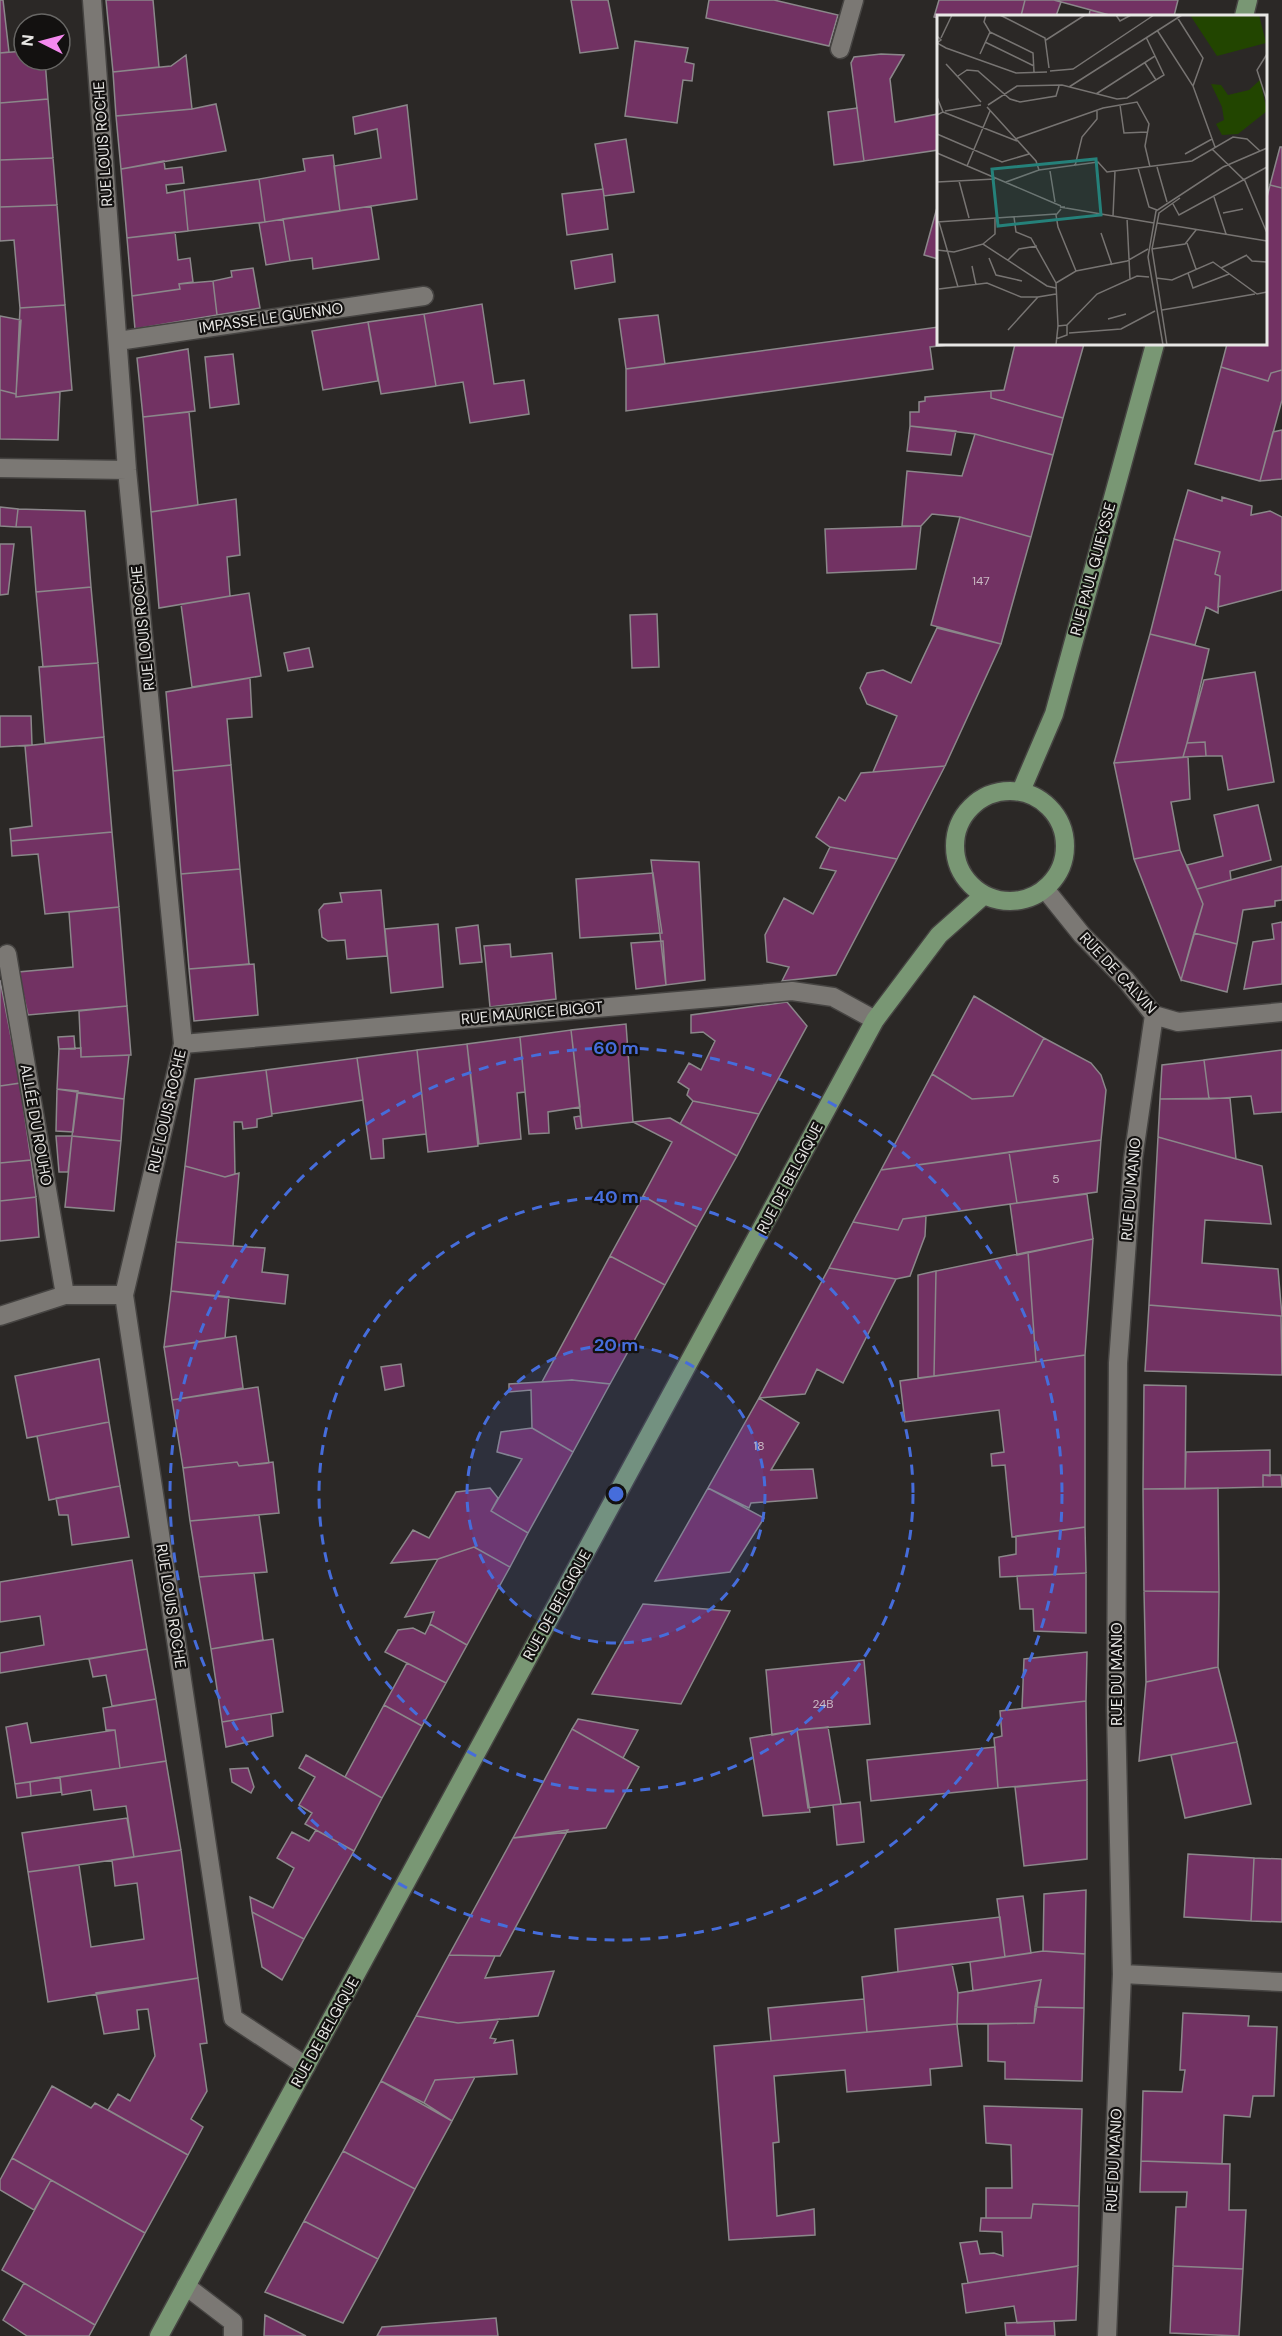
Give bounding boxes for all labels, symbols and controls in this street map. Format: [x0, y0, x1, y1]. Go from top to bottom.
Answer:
north arrow [12, 12, 72, 72]
inset map [937, 15, 1267, 345]
text: N [17, 34, 39, 47]
street label: RUE LOUIS ROCHE [89, 81, 117, 207]
street label: IMPASSE LE GUENNO [197, 298, 345, 338]
street label: RUE PAUL GUIEYSSE [1066, 500, 1120, 638]
street label: RUE LOUIS ROCHE [126, 564, 160, 692]
house number: 147 [972, 573, 990, 589]
street label: RUE DE CALVIN [1075, 928, 1161, 1018]
street label: RUE MAURICE BIGOT [460, 997, 604, 1029]
text: 60 m [593, 1036, 639, 1060]
street label: RUE LOUIS ROCHE [143, 1047, 191, 1175]
street label: ALLÉE DU ROUHO [15, 1063, 57, 1187]
street label: RUE DE BELGIQUE [752, 1119, 828, 1237]
street label: RUE DU MANIO [1117, 1137, 1145, 1241]
house number: 5 [1052, 1171, 1060, 1187]
text: 40 m [593, 1185, 639, 1209]
text: 20 m [594, 1333, 638, 1357]
house number: 18 [753, 1438, 765, 1454]
centre of rings [606, 1484, 626, 1504]
street label: RUE LOUIS ROCHE [151, 1542, 191, 1670]
street label: RUE DE BELGIQUE [518, 1546, 596, 1664]
street label: RUE DU MANIO [1107, 1622, 1127, 1726]
house number: 24B [812, 1696, 834, 1712]
street label: RUE DE BELGIQUE [286, 1973, 364, 2091]
street label: RUE DU MANIO [1101, 2108, 1127, 2212]

